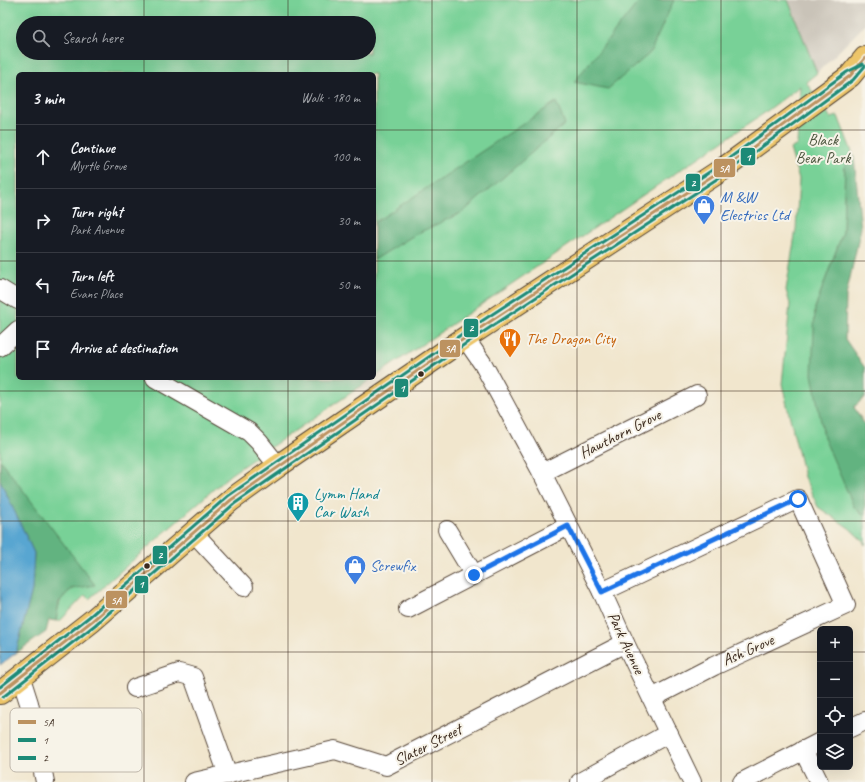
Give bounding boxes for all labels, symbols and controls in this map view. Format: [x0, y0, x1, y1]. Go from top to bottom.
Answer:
search box [16, 16, 376, 60]
icon: search [30, 27, 52, 49]
text: Search here [62, 29, 123, 48]
text: 3 min [32, 88, 65, 109]
text: Walk · 180 m [301, 90, 360, 106]
park label: Black Bear Park [796, 130, 851, 168]
text: Continue [70, 139, 115, 158]
icon: ahead [32, 146, 54, 168]
line badge: 1 [740, 147, 756, 166]
text: 100 m [332, 149, 360, 165]
text: 1 [746, 150, 752, 164]
text: Myrtle Grove [70, 158, 126, 174]
line badge: 5A [713, 158, 736, 178]
text: 5A [719, 161, 731, 175]
line badge: 2 [685, 173, 701, 192]
text: 2 [691, 176, 697, 190]
place label: M &W Electrics Ltd [720, 187, 792, 225]
shop icon: M &W Electrics Ltd [691, 193, 717, 226]
text: Turn right [70, 203, 123, 222]
icon: right [32, 210, 54, 232]
text: 30 m [338, 213, 360, 229]
text: Park Avenue [70, 222, 124, 238]
text: Turn left [70, 267, 113, 286]
icon: left [32, 274, 54, 296]
text: 50 m [338, 277, 360, 293]
text: Evans Place [70, 286, 122, 302]
line badge: 2 [463, 318, 479, 338]
text: 2 [469, 321, 475, 335]
restaurant icon: The Dragon City [497, 326, 523, 359]
place label: The Dragon City [526, 329, 617, 349]
icon: arrive [32, 338, 54, 360]
text: Arrive at destination [70, 339, 177, 358]
line badge: 5A [439, 339, 461, 358]
text: 5A [445, 341, 457, 355]
unlabelled marker [416, 369, 426, 379]
line badge: 1 [394, 378, 409, 398]
text: 1 [400, 381, 406, 395]
street label: Hawthorn Grove [576, 404, 666, 463]
place label: Lymm Hand Car Wash [314, 484, 381, 522]
building icon: Lymm Hand Car Wash [285, 490, 311, 523]
route start [789, 490, 807, 508]
line badge: 2 [152, 545, 168, 565]
text: 2 [158, 548, 164, 562]
shop icon: Screwfix [342, 553, 368, 586]
place label: Screwfix [370, 556, 417, 576]
unlabelled marker [142, 561, 152, 571]
route end [465, 566, 483, 584]
line badge: 1 [134, 575, 149, 594]
text: 1 [139, 577, 145, 591]
line badge: 5A [105, 590, 128, 609]
text: 5A [111, 593, 123, 607]
street label: Park Avenue [603, 609, 650, 679]
map controls [817, 626, 853, 770]
button: + [817, 626, 853, 662]
street label: Ash Grove [719, 629, 778, 670]
button: − [817, 662, 853, 698]
button: locate [817, 698, 853, 734]
legend [10, 708, 142, 772]
text: 5A [43, 715, 54, 729]
street label: Slater Street [391, 718, 467, 770]
text: 1 [43, 733, 49, 747]
button: layers [817, 734, 853, 770]
text: 2 [43, 751, 49, 765]

